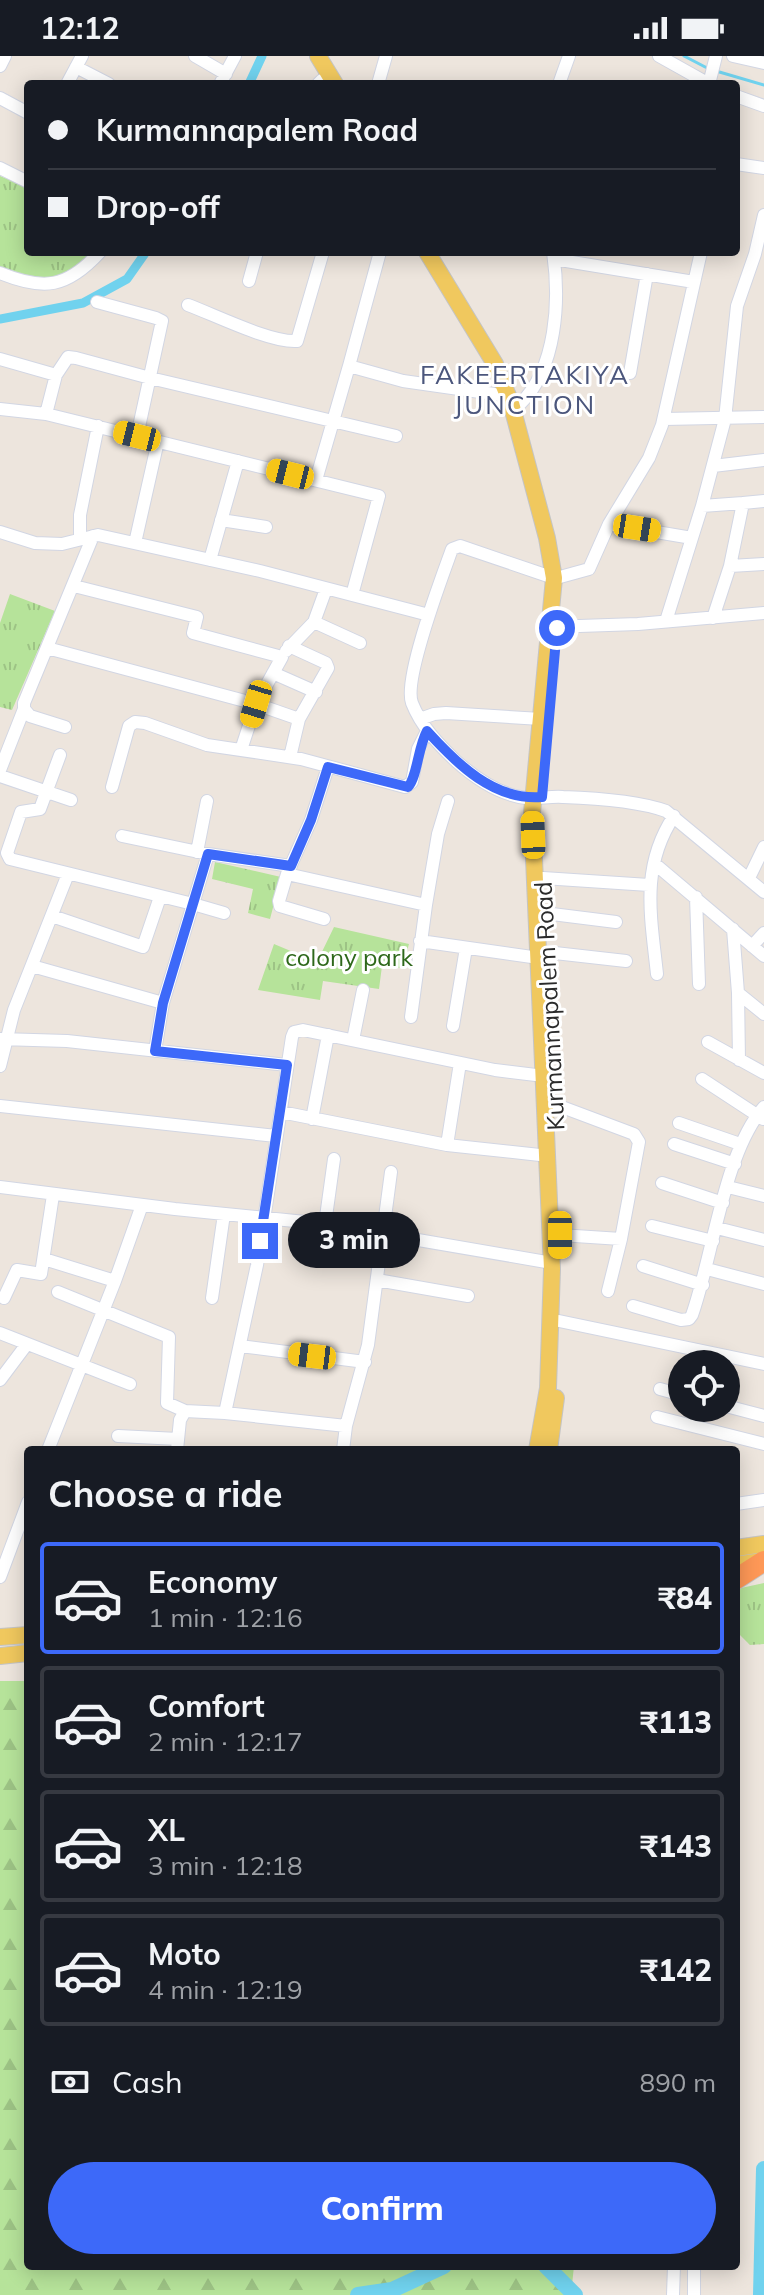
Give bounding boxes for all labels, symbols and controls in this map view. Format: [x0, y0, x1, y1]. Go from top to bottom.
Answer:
text: 12:12 [40, 9, 119, 47]
text: Kurmannapalem Road [96, 111, 418, 149]
text: Drop-off [96, 188, 220, 226]
district label: FAKEERTAKIYA JUNCTION [420, 358, 630, 421]
car [111, 419, 163, 453]
car [264, 457, 316, 491]
car [611, 512, 663, 544]
route start [539, 610, 575, 646]
car [238, 678, 274, 730]
car [520, 811, 546, 859]
street label: Kurmannapalem Road [527, 881, 571, 1131]
park label: colony park [285, 942, 413, 972]
car [548, 1211, 572, 1259]
callout: 3 min [288, 1213, 420, 1269]
route end [242, 1223, 278, 1259]
text: 3 min [319, 1223, 389, 1256]
car [287, 1341, 337, 1371]
map controls [668, 1350, 740, 1422]
button: locate [668, 1350, 740, 1422]
text: Choose a ride [48, 1471, 282, 1516]
icon: car [52, 1562, 124, 1634]
text: Economy [148, 1563, 277, 1601]
text: ₹84 [658, 1579, 712, 1617]
text: 1 min · 12:16 [148, 1601, 303, 1634]
icon: car [52, 1686, 124, 1758]
text: Comfort [148, 1687, 265, 1725]
text: ₹113 [640, 1703, 712, 1741]
text: 2 min · 12:17 [148, 1725, 303, 1758]
icon: car [52, 1810, 124, 1882]
text: XL [148, 1811, 185, 1849]
text: ₹143 [640, 1827, 712, 1865]
text: 3 min · 12:18 [148, 1849, 303, 1882]
icon: car [52, 1934, 124, 2006]
text: Moto [148, 1935, 221, 1973]
text: ₹142 [640, 1951, 712, 1989]
text: 4 min · 12:19 [148, 1973, 303, 2006]
icon: cash [48, 2060, 92, 2104]
text: Cash [112, 2063, 183, 2101]
text: 890 m [640, 2066, 716, 2099]
button: Confirm [48, 2162, 716, 2254]

